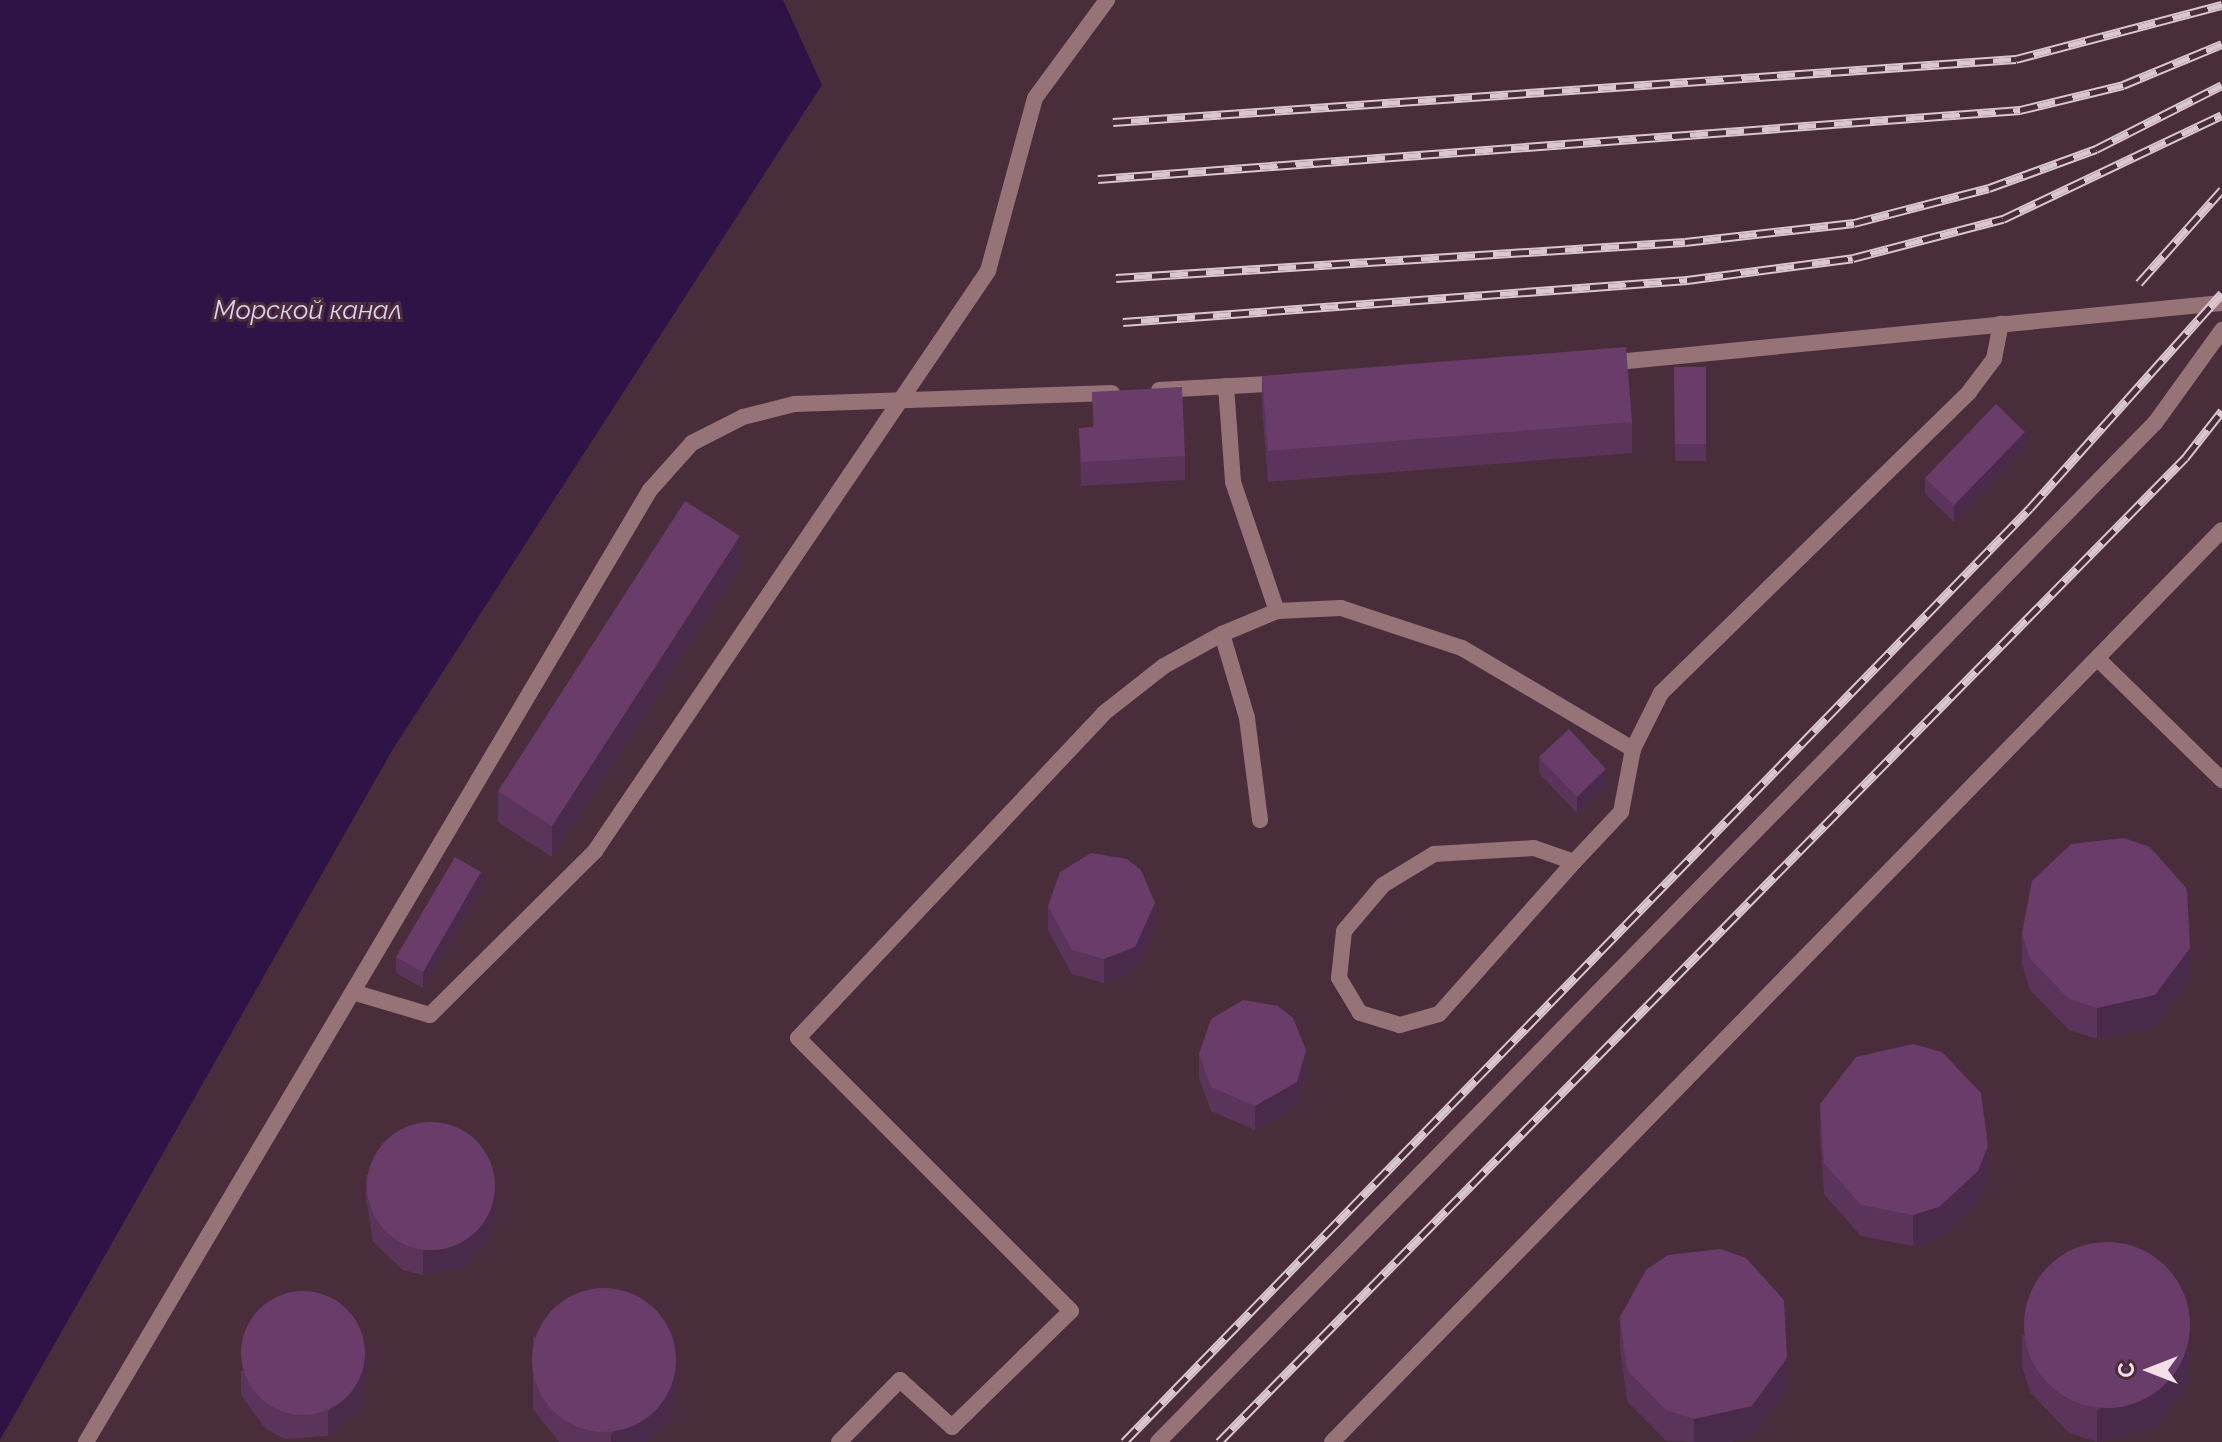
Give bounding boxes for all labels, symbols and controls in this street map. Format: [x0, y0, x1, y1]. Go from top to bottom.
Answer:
water label: Морской канал [214, 295, 402, 327]
north arrow [2110, 1330, 2190, 1410]
text: С [2113, 1362, 2139, 1378]

